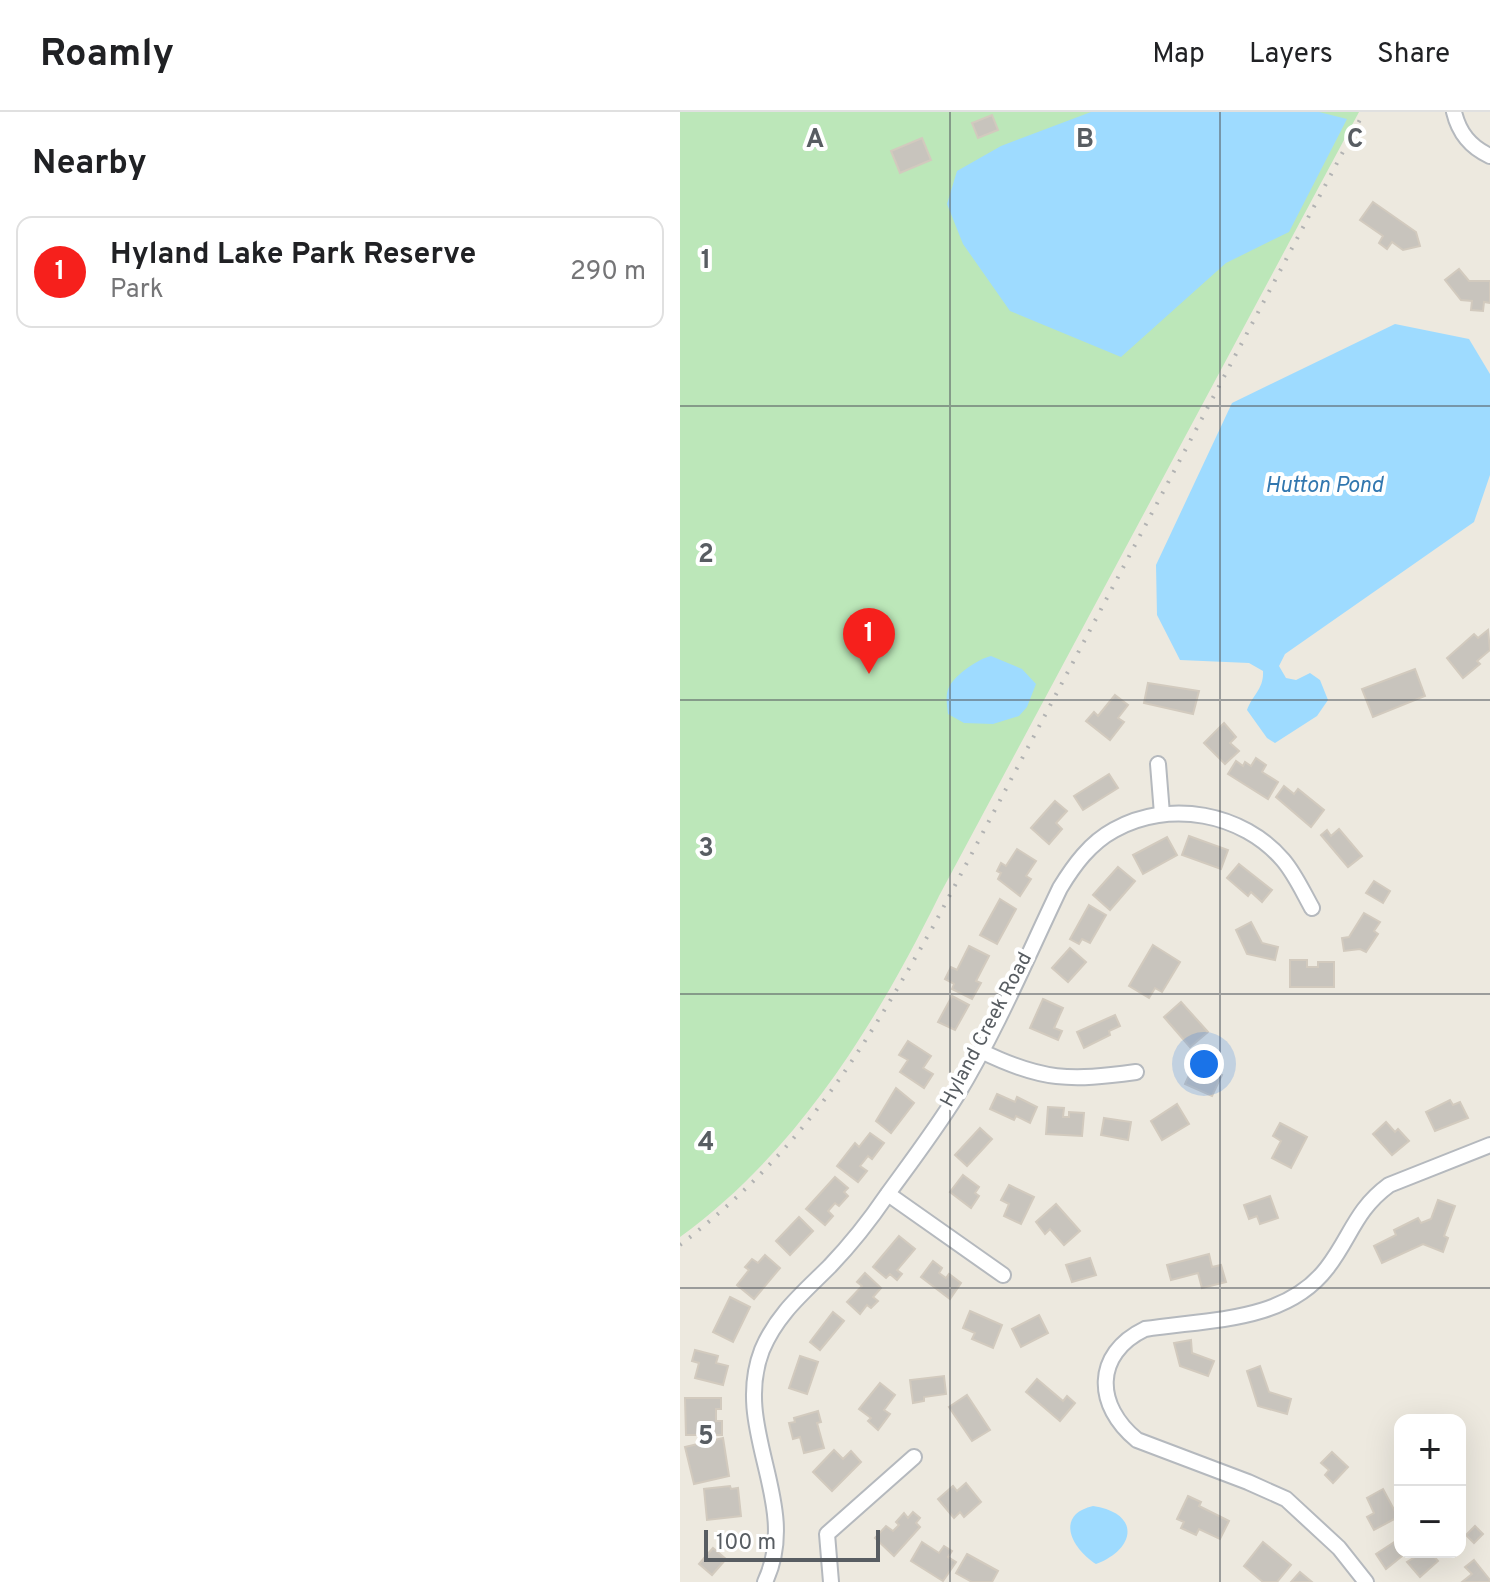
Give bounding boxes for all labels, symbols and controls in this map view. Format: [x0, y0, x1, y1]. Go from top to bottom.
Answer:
text: Roamly [40, 31, 174, 80]
text: Map [1152, 37, 1205, 73]
text: Layers [1249, 37, 1333, 73]
text: Share [1377, 37, 1450, 73]
text: A [806, 124, 824, 157]
text: B [1076, 124, 1094, 157]
text: C [1347, 124, 1363, 157]
text: Nearby [32, 143, 147, 186]
text: Hyland Lake Park Reserve [110, 237, 476, 274]
text: 1 [701, 245, 711, 278]
text: 1 [55, 256, 65, 289]
text: 290 m [570, 256, 646, 289]
text: Park [110, 274, 164, 307]
water label: Hutton Pond [1265, 473, 1385, 500]
text: 2 [698, 539, 714, 572]
pin: 1 [843, 608, 895, 674]
text: 3 [698, 833, 714, 866]
street label: Hyland Creek Road [935, 948, 1039, 1112]
your location [1184, 1044, 1224, 1084]
text: 4 [698, 1127, 714, 1160]
map controls [1394, 1414, 1466, 1558]
button: + [1394, 1414, 1466, 1486]
text: 5 [698, 1421, 714, 1454]
button: − [1394, 1486, 1466, 1558]
scale bar [704, 1526, 880, 1562]
text: 100 m [716, 1530, 776, 1557]

